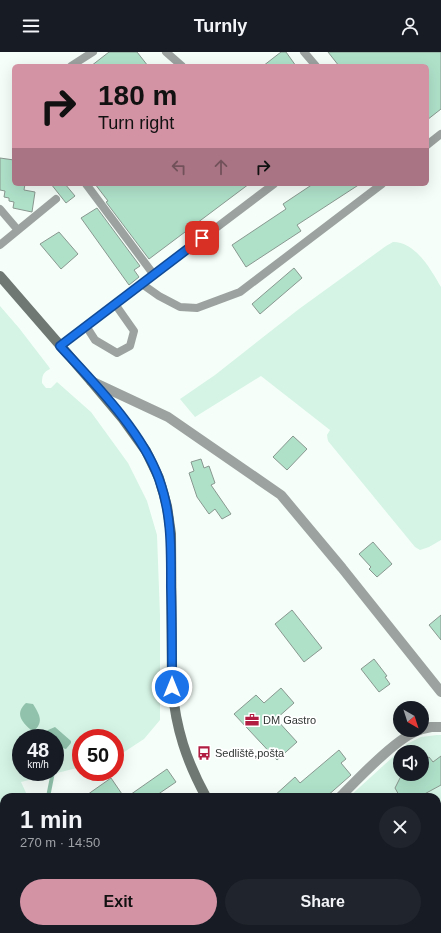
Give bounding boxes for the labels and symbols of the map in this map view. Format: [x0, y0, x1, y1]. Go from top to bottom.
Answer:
pin [185, 221, 219, 255]
position arrow [151, 666, 193, 708]
north arrow [393, 701, 429, 737]
office icon: DM Gastro [244, 712, 260, 728]
place label: DM Gastro [263, 714, 316, 726]
speed limit sign: 50 [72, 729, 124, 781]
bus stop icon: Sedliště,pošta [196, 745, 212, 761]
place label: Sedliště,pošta [215, 747, 285, 759]

